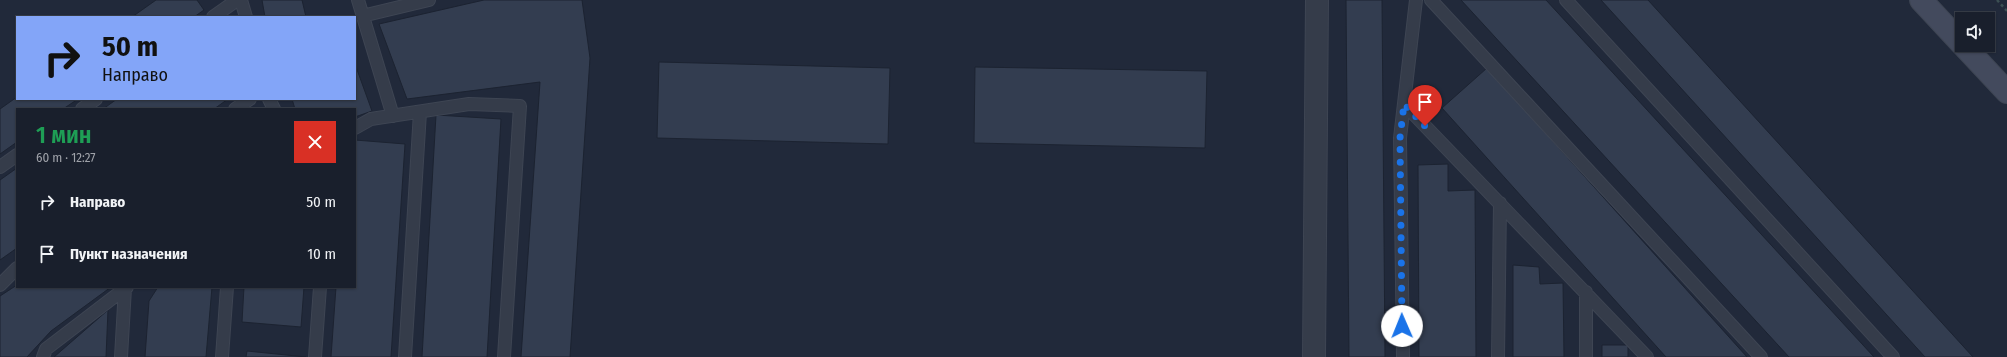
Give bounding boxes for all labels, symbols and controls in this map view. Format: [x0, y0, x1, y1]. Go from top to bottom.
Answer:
map controls [1955, 12, 1995, 52]
button: sound [1955, 12, 1995, 52]
text: 50 m [102, 30, 158, 63]
icon: right [36, 32, 88, 84]
text: Направо [102, 64, 168, 86]
pin [1408, 85, 1442, 126]
icon: arrive [1414, 91, 1436, 113]
text: 1 мин [36, 121, 92, 149]
button: close [294, 121, 336, 163]
text: 60 m · 12:27 [36, 150, 96, 165]
icon: right [36, 191, 58, 213]
text: Направо [70, 193, 125, 211]
text: 50 m [306, 193, 336, 211]
icon: arrive [36, 243, 58, 265]
text: Пункт назначения [70, 245, 188, 263]
text: 10 m [307, 245, 336, 263]
position arrow [1381, 305, 1423, 347]

